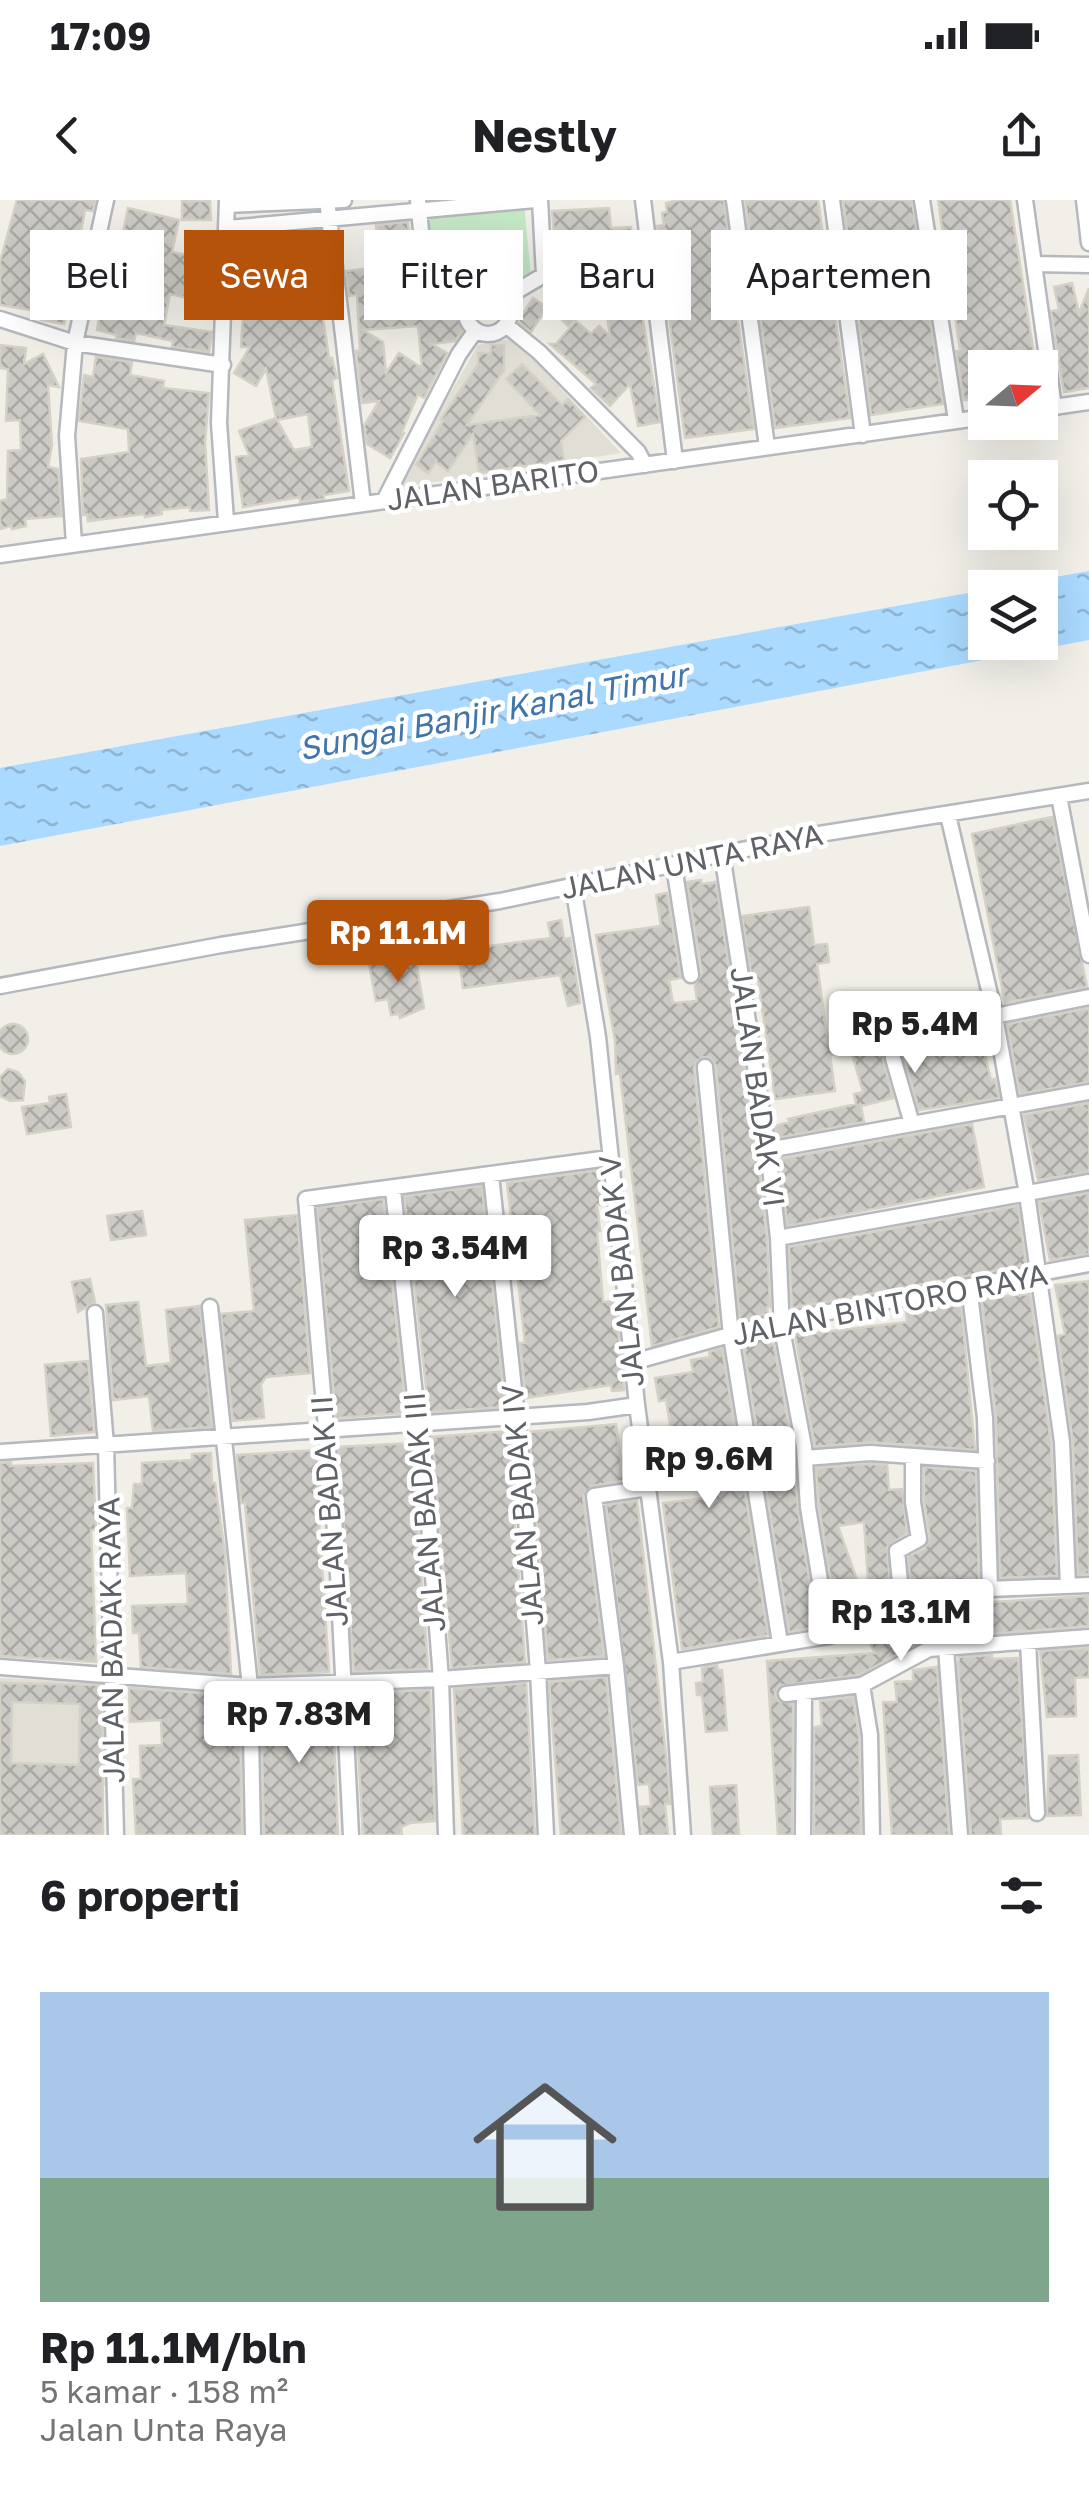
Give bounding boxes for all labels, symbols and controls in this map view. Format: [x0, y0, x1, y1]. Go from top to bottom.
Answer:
text: 17:09 [50, 13, 151, 58]
icon: back [40, 108, 95, 163]
text: Nestly [472, 108, 617, 162]
icon: share [994, 108, 1049, 163]
chip: Beli [30, 230, 164, 320]
chip: Sewa [184, 230, 344, 320]
chip: Filter [364, 230, 523, 320]
chip: Baru [543, 230, 691, 320]
chip: Apartemen [711, 230, 967, 320]
north arrow [968, 350, 1058, 440]
map controls [968, 350, 1058, 660]
street label: JALAN BARITO [384, 452, 601, 518]
button: locate [968, 460, 1058, 550]
button: layers [968, 570, 1058, 660]
water label: Sungai Banjir Kanal Timur [295, 654, 695, 767]
street label: JALAN UNTA RAYA [558, 816, 826, 906]
pin: Rp 11.1M [295, 900, 501, 985]
text: Rp 11.1M [329, 913, 467, 951]
street label: JALAN BADAK VI [723, 964, 793, 1209]
pin: Rp 5.4M [823, 991, 1007, 1076]
text: Rp 5.4M [851, 1004, 979, 1042]
street label: JALAN BADAK V [591, 1154, 651, 1389]
pin: Rp 3.54M [352, 1215, 558, 1300]
text: Rp 3.54M [381, 1228, 529, 1266]
street label: JALAN BINTORO RAYA [729, 1256, 1051, 1352]
street label: JALAN BADAK IV [494, 1383, 550, 1627]
street label: JALAN BADAK III [396, 1391, 452, 1634]
street label: JALAN BADAK II [303, 1394, 355, 1628]
pin: Rp 9.6M [617, 1426, 801, 1511]
text: Rp 9.6M [644, 1439, 774, 1477]
street label: JALAN BADAK RAYA [91, 1497, 131, 1783]
pin: Rp 13.1M [798, 1579, 1004, 1664]
text: Rp 13.1M [830, 1592, 972, 1630]
pin: Rp 7.83M [196, 1681, 402, 1766]
text: Rp 7.83M [226, 1694, 372, 1732]
icon: filters [994, 1868, 1049, 1923]
text: 6 properti [40, 1870, 240, 1920]
icon: home [455, 2057, 635, 2237]
text: Rp 11.1M/bln [40, 2322, 307, 2372]
text: 5 kamar · 158 m² [40, 2372, 288, 2410]
text: Jalan Unta Raya [40, 2410, 287, 2448]

